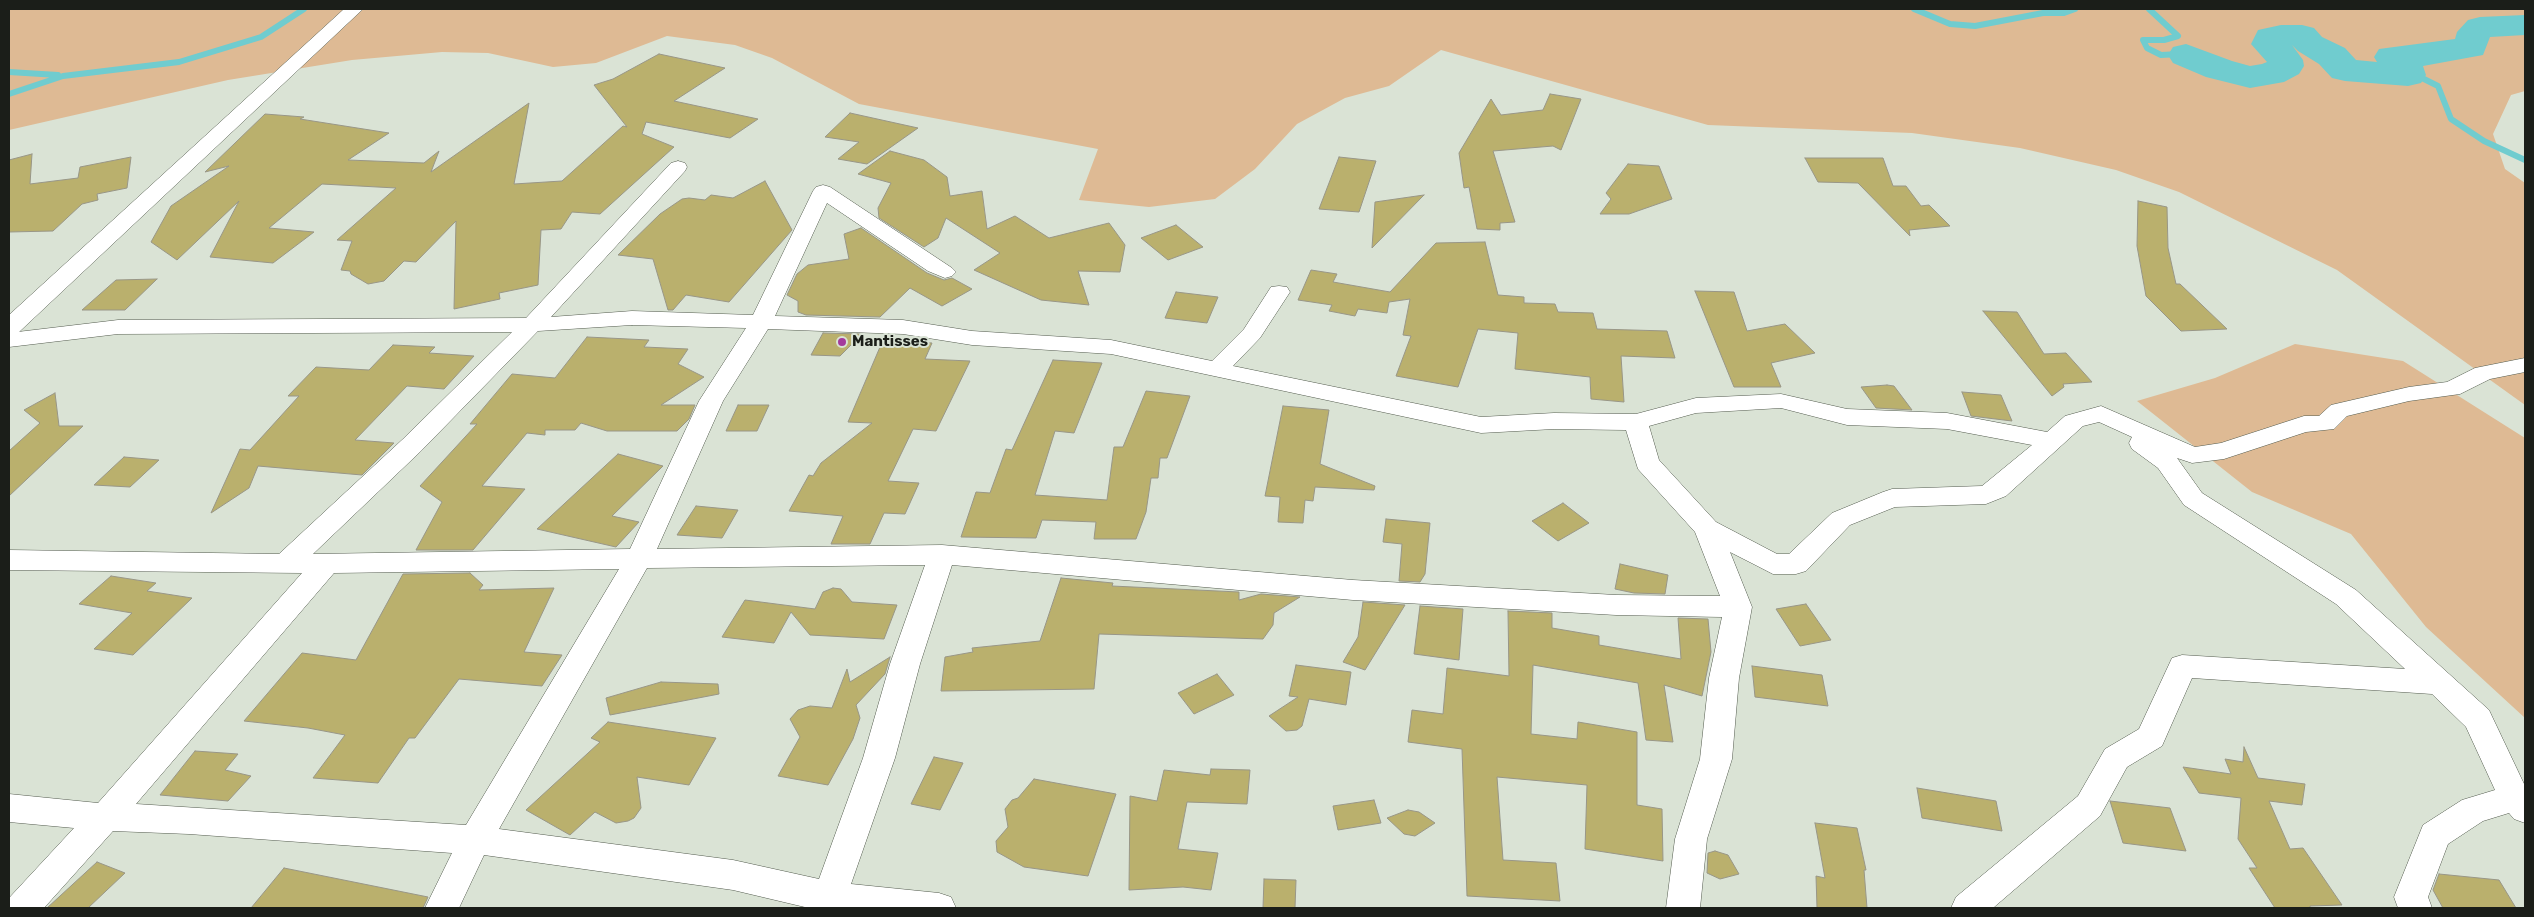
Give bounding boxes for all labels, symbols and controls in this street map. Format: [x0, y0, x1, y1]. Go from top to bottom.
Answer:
place label: Mantisses [852, 333, 928, 351]
marker: Mantisses [836, 336, 848, 348]

